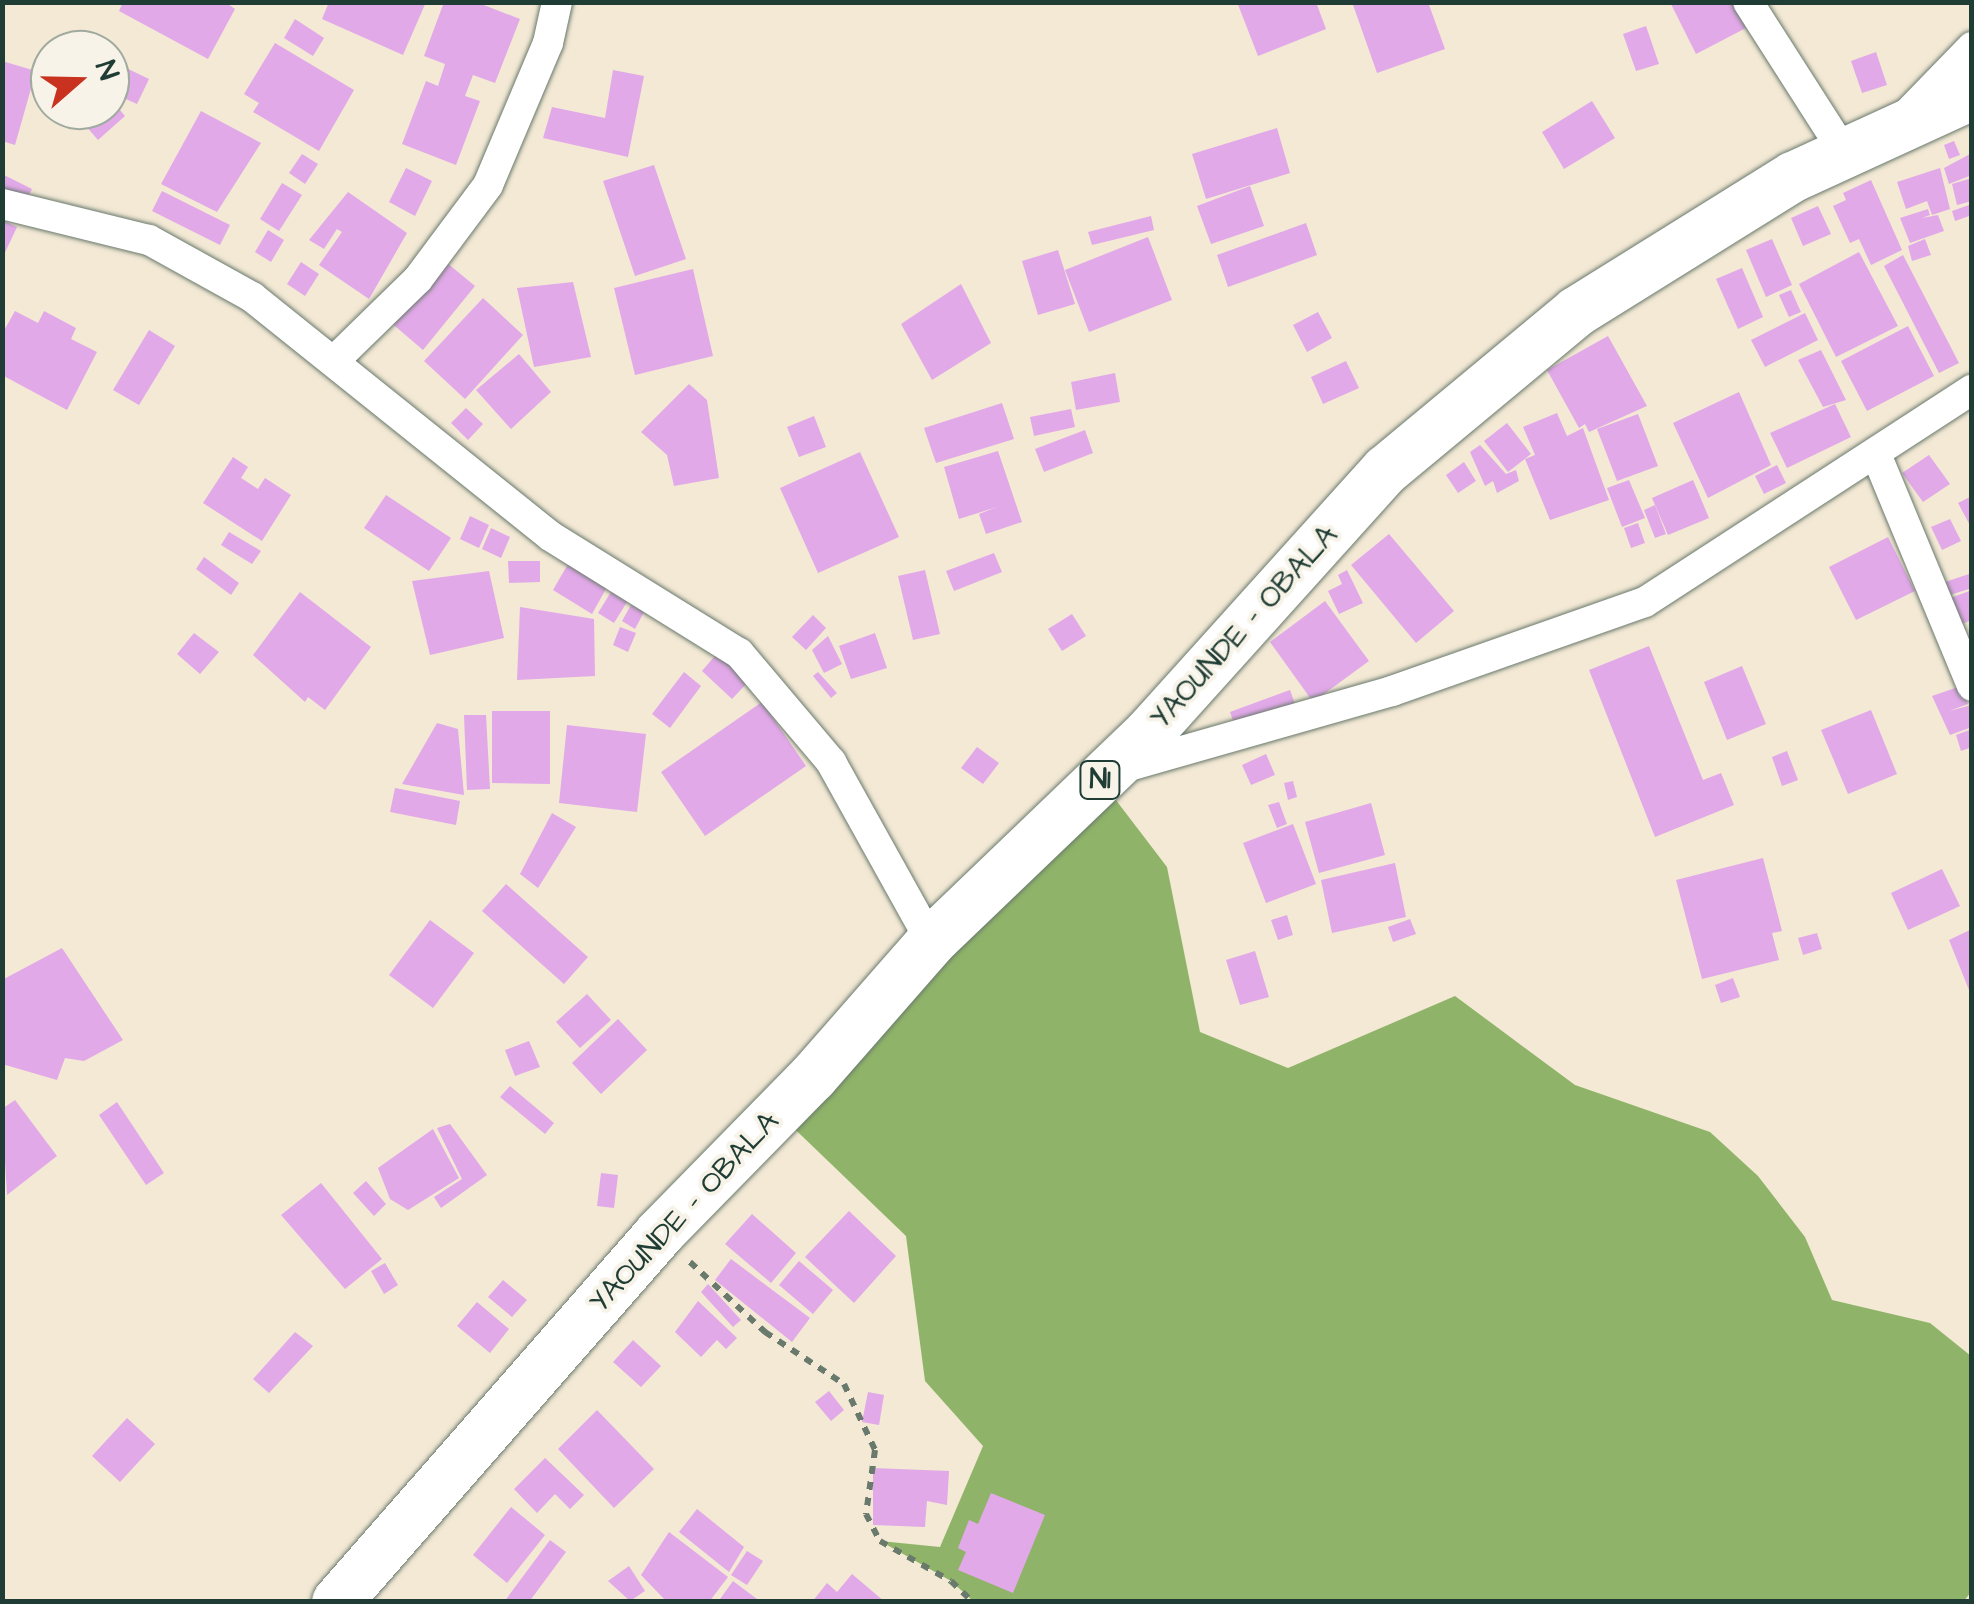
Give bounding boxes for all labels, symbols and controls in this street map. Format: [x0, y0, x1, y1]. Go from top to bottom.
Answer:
north arrow [30, 30, 130, 130]
text: N [85, 55, 128, 85]
street label: YAOUNDE - OBALA [1143, 518, 1345, 736]
road number: N1 [1078, 757, 1122, 803]
street label: YAOUNDE - OBALA [581, 1104, 787, 1320]

